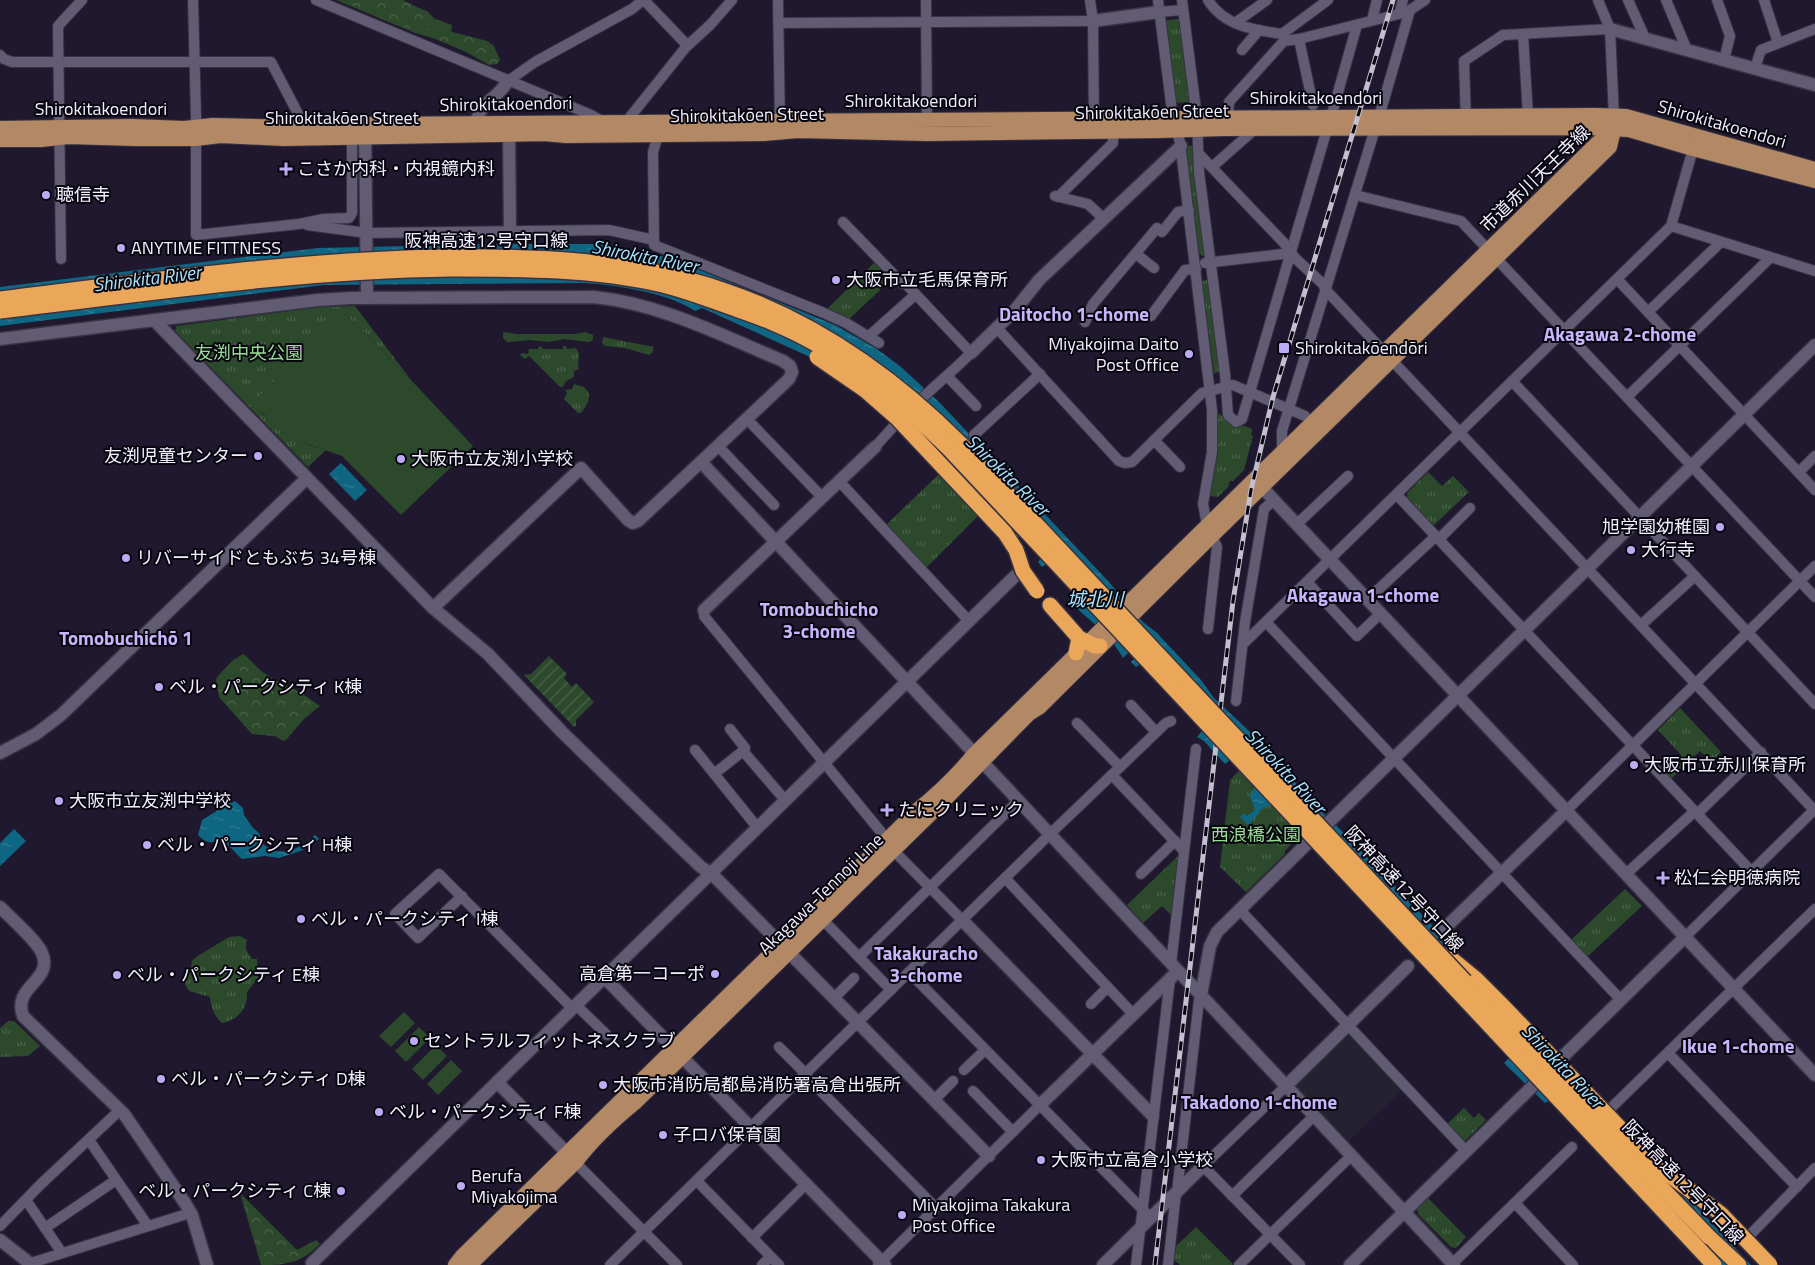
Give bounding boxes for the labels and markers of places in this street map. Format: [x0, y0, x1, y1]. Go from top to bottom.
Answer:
place label: こさか内科・内視鏡内科 [297, 155, 495, 182]
marker: こさか内科・内視鏡内科 [279, 162, 293, 176]
place label: 聴信寺 [56, 181, 110, 208]
marker: 聴信寺 [40, 189, 52, 201]
place label: ANYTIME FITTNESS [131, 234, 281, 261]
marker: ANYTIME FITTNESS [115, 242, 127, 254]
place label: 大阪市立毛馬保育所 [846, 266, 1008, 293]
marker: 大阪市立毛馬保育所 [830, 274, 842, 286]
place label: Miyakojima Daito Post Office [1048, 330, 1179, 378]
place label: Shirokitakōendōri [1295, 334, 1428, 361]
marker: Shirokitakōendōri [1277, 341, 1291, 355]
marker: Miyakojima Daito Post Office [1183, 348, 1195, 360]
place label: 友渕児童センター [104, 442, 248, 469]
place label: 大阪市立友渕小学校 [411, 445, 573, 472]
marker: 友渕児童センター [252, 450, 264, 462]
marker: 大阪市立友渕小学校 [395, 453, 407, 465]
place label: 旭学園幼稚園 [1602, 513, 1710, 540]
marker: 旭学園幼稚園 [1714, 521, 1726, 533]
place label: 大行寺 [1641, 536, 1695, 563]
place label: リバーサイドともぶち 34号棟 [136, 544, 376, 571]
marker: 大行寺 [1625, 544, 1637, 556]
marker: リバーサイドともぶち 34号棟 [120, 552, 132, 564]
place label: ベル・パークシティ K棟 [169, 673, 362, 700]
marker: ベル・パークシティ K棟 [153, 681, 165, 693]
place label: 大阪市立赤川保育所 [1644, 751, 1806, 778]
marker: 大阪市立赤川保育所 [1628, 759, 1640, 771]
place label: 大阪市立友渕中学校 [69, 787, 231, 814]
marker: 大阪市立友渕中学校 [53, 795, 65, 807]
place label: たにクリニック [898, 796, 1024, 823]
marker: たにクリニック [880, 803, 894, 817]
place label: ベル・パークシティ H棟 [157, 831, 352, 858]
marker: ベル・パークシティ H棟 [141, 839, 153, 851]
place label: 松仁会明徳病院 [1674, 864, 1800, 891]
marker: 松仁会明徳病院 [1656, 871, 1670, 885]
place label: ベル・パークシティ I棟 [311, 905, 498, 932]
marker: ベル・パークシティ I棟 [295, 913, 307, 925]
place label: 高倉第一コーポ [579, 960, 705, 987]
place label: ベル・パークシティ E棟 [127, 961, 320, 988]
marker: 高倉第一コーポ [709, 968, 721, 980]
marker: ベル・パークシティ E棟 [111, 969, 123, 981]
place label: セントラルフィットネスクラブ [424, 1027, 676, 1054]
marker: セントラルフィットネスクラブ [408, 1035, 420, 1047]
place label: ベル・パークシティ D棟 [171, 1065, 366, 1092]
place label: 大阪市消防局都島消防署高倉出張所 [613, 1071, 901, 1098]
marker: ベル・パークシティ D棟 [155, 1073, 167, 1085]
marker: 大阪市消防局都島消防署高倉出張所 [597, 1079, 609, 1091]
place label: ベル・パークシティ F棟 [389, 1098, 581, 1125]
marker: ベル・パークシティ F棟 [373, 1106, 385, 1118]
place label: 子ロバ保育園 [673, 1121, 781, 1148]
marker: 子ロバ保育園 [657, 1129, 669, 1141]
place label: 大阪市立高倉小学校 [1051, 1146, 1213, 1173]
marker: 大阪市立高倉小学校 [1035, 1154, 1047, 1166]
place label: Berufa Miyakojima [471, 1162, 557, 1210]
place label: ベル・パークシティ C棟 [138, 1177, 331, 1204]
marker: Berufa Miyakojima [455, 1180, 467, 1192]
marker: ベル・パークシティ C棟 [335, 1185, 347, 1197]
place label: Miyakojima Takakura Post Office [912, 1191, 1070, 1239]
marker: Miyakojima Takakura Post Office [896, 1209, 908, 1221]

